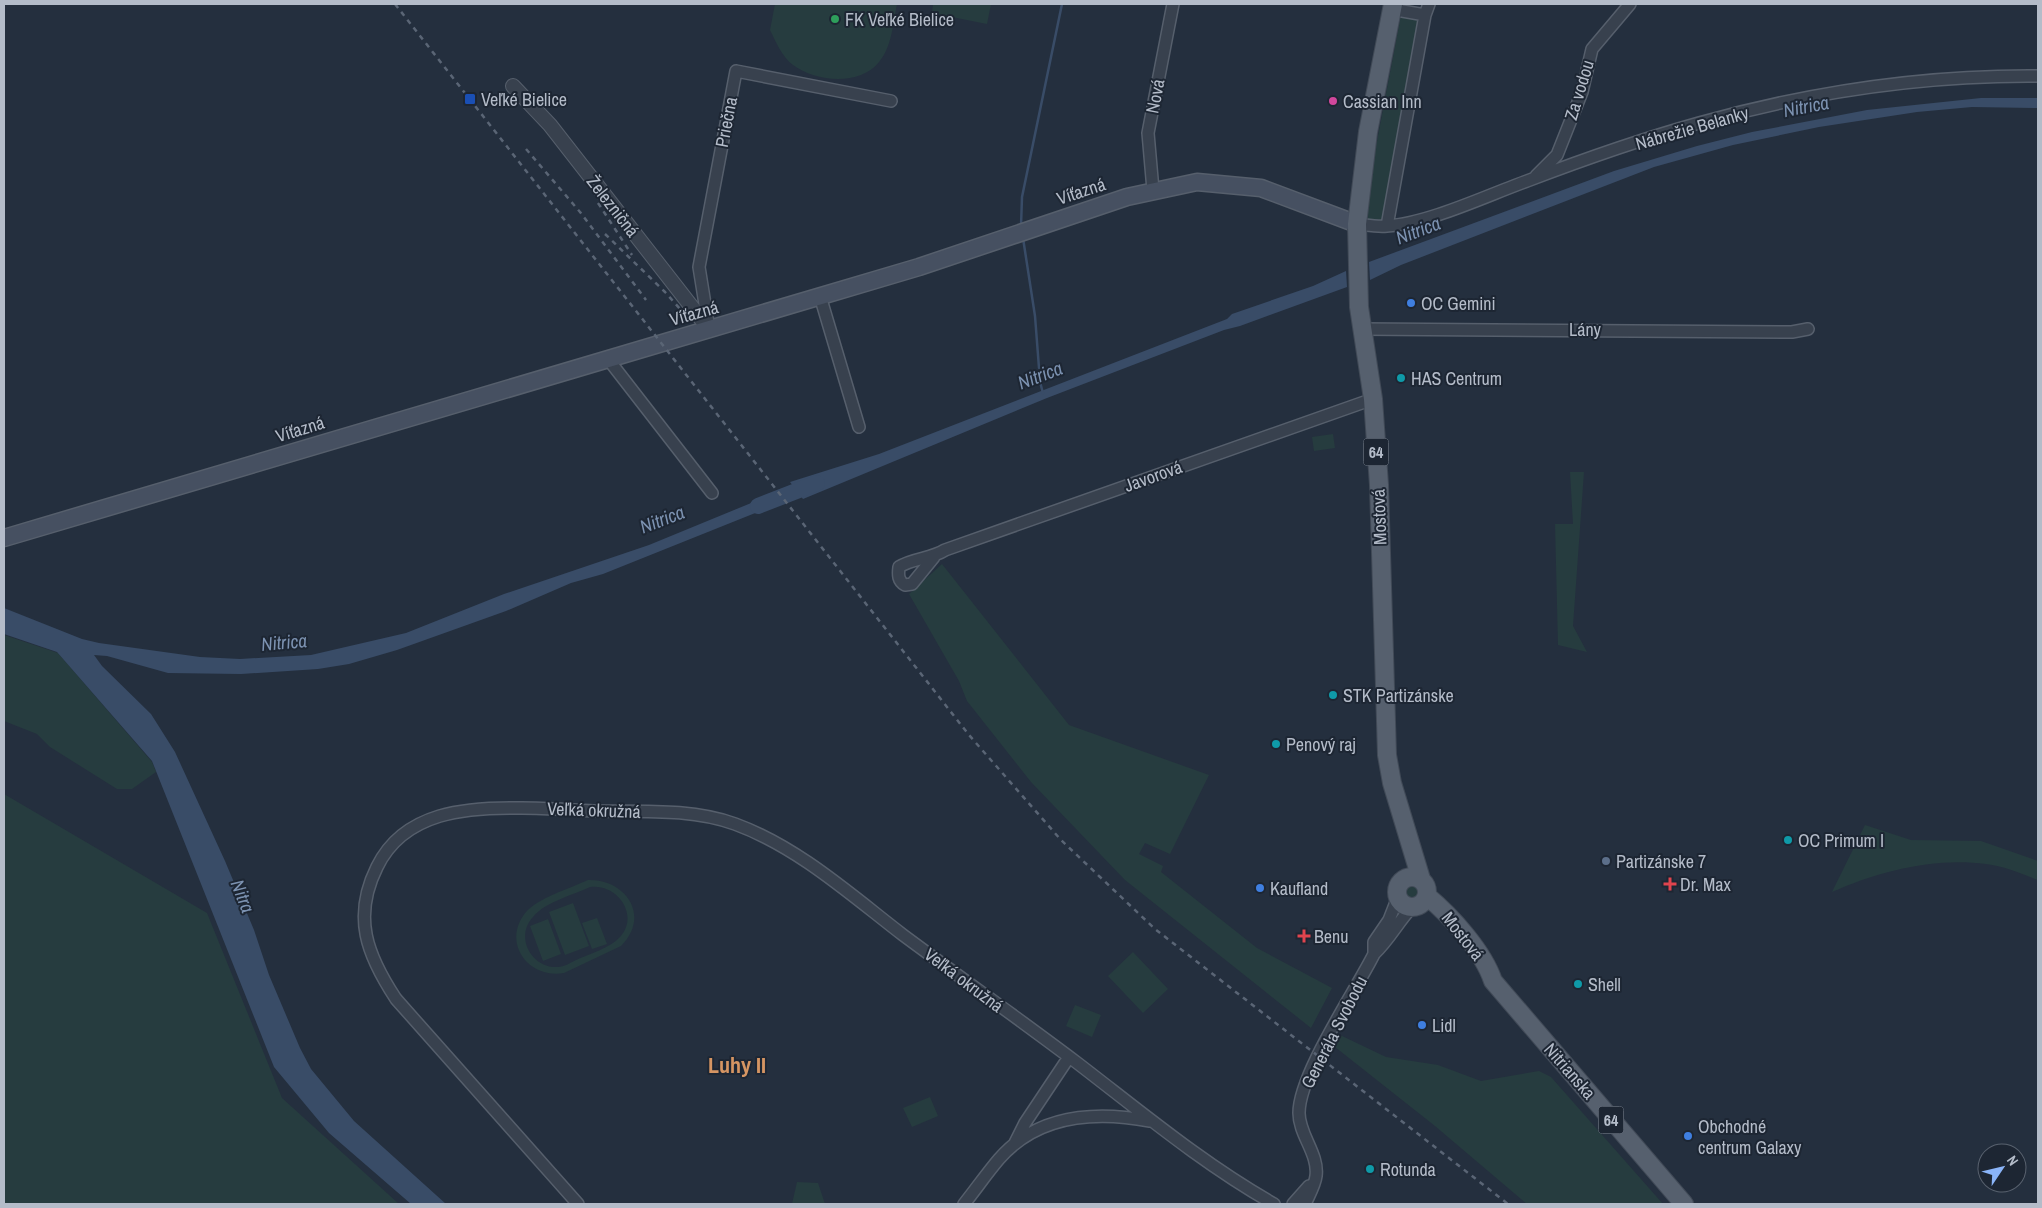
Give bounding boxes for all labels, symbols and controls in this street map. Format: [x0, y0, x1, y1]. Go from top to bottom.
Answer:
place label: FK Veľké Bielice [845, 7, 954, 32]
marker: FK Veľké Bielice [829, 13, 841, 25]
street label: Za vodou [1558, 57, 1600, 123]
street label: Nová [1139, 77, 1171, 115]
place label: Veľké Bielice [481, 87, 567, 112]
place label: Cassian Inn [1343, 89, 1422, 114]
water label: Nitrica [1781, 89, 1831, 123]
marker: Veľké Bielice [463, 92, 477, 106]
street label: Priečna [709, 95, 743, 149]
marker: Cassian Inn [1327, 95, 1339, 107]
street label: Nábrežie Belanky [1633, 100, 1752, 156]
street label: Železničná [581, 170, 645, 242]
street label: Víťazná [1053, 171, 1109, 211]
water label: Nitrica [1392, 210, 1444, 250]
place label: OC Gemini [1421, 291, 1496, 316]
street label: Víťazná [667, 294, 721, 332]
marker: OC Gemini [1405, 297, 1417, 309]
street label: Lány [1569, 317, 1602, 342]
water label: Nitrica [1014, 355, 1066, 395]
place label: HAS Centrum [1411, 366, 1502, 391]
marker: HAS Centrum [1395, 372, 1407, 384]
street label: Víťazná [273, 410, 327, 448]
road number: 64 [1364, 438, 1388, 466]
street label: Javorová [1121, 454, 1185, 498]
street label: Mostová [1366, 489, 1392, 545]
water label: Nitrica [636, 499, 688, 539]
water label: Nitrica [260, 627, 308, 657]
place label: STK Partizánske [1343, 683, 1454, 708]
marker: STK Partizánske [1327, 689, 1339, 701]
place label: Penový raj [1286, 732, 1356, 757]
marker: Penový raj [1270, 738, 1282, 750]
street label: Veľká okružná [547, 796, 641, 824]
place label: OC Primum I [1798, 828, 1884, 853]
marker: OC Primum I [1782, 834, 1794, 846]
place label: Partizánske 7 [1616, 849, 1706, 874]
marker: Partizánske 7 [1600, 855, 1612, 867]
place label: Dr. Max [1680, 872, 1731, 897]
water label: Nitra [225, 875, 262, 917]
place label: Kaufland [1270, 876, 1328, 901]
marker: Dr. Max [1664, 878, 1676, 890]
marker: Kaufland [1254, 882, 1266, 894]
street label: Mostová [1436, 906, 1490, 966]
place label: Benu [1314, 924, 1348, 949]
marker: Benu [1298, 930, 1310, 942]
street label: Veľká okružná [919, 942, 1009, 1018]
street label: Generála Svobodu [1295, 971, 1373, 1093]
place label: Shell [1588, 972, 1621, 997]
marker: Shell [1572, 978, 1584, 990]
place label: Lidl [1432, 1013, 1456, 1038]
marker: Lidl [1416, 1019, 1428, 1031]
street label: Nitrianska [1539, 1037, 1601, 1105]
district label: Luhy II [708, 1050, 766, 1080]
road number: 64 [1598, 1106, 1624, 1134]
place label: Obchodné centrum Galaxy [1698, 1114, 1802, 1160]
marker: Obchodné centrum Galaxy [1682, 1130, 1694, 1142]
north arrow [1977, 1143, 2027, 1193]
text: N [2003, 1152, 2022, 1169]
place label: Rotunda [1380, 1157, 1436, 1182]
marker: Rotunda [1364, 1163, 1376, 1175]

